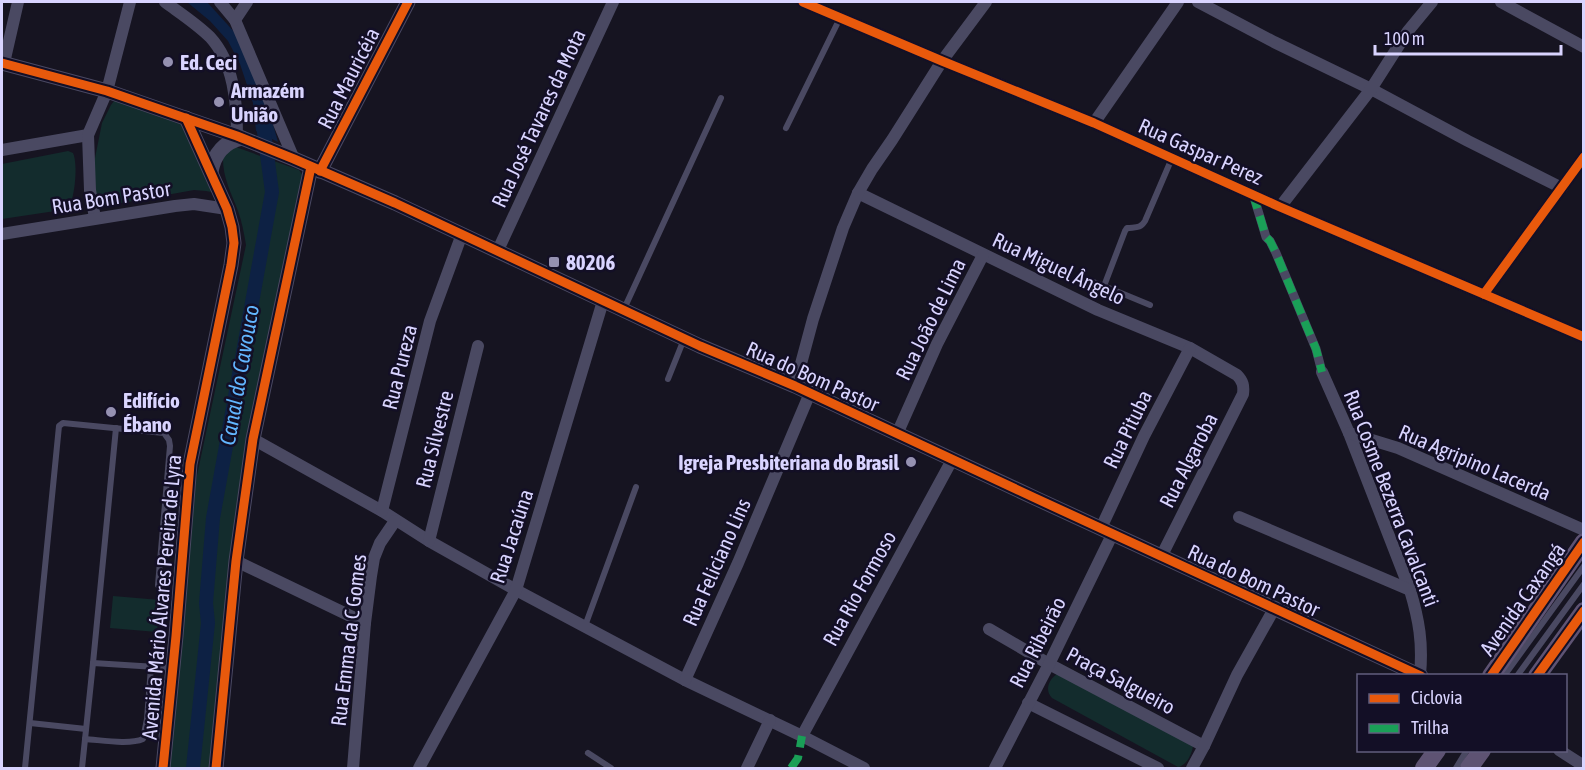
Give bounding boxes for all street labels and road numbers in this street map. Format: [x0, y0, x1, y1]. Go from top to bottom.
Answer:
street label: Rua Mauricéia [312, 23, 384, 133]
street label: Rua José Tavares da Mota [486, 25, 590, 211]
street label: Rua Gaspar Perez [1135, 113, 1267, 189]
street label: Rua Bom Pastor [50, 176, 173, 218]
street label: Rua Miguel Ângelo [989, 227, 1129, 309]
street label: Rua João de Lima [890, 254, 970, 384]
street label: Rua Pureza [377, 322, 421, 412]
street label: Rua do Bom Pastor [743, 336, 884, 416]
street label: Rua Pituba [1098, 386, 1156, 472]
street label: Rua Cosme Bezerra Cavalcanti [1340, 386, 1444, 610]
street label: Rua Silvestre [410, 388, 458, 490]
street label: Rua Algaroba [1154, 409, 1222, 511]
street label: Rua Agripino Lacerda [1396, 419, 1554, 505]
street label: Avenida Mário Álvares Pereira de Lyra [137, 453, 185, 741]
street label: Rua Jacaúna [485, 486, 537, 586]
street label: Rua Feliciano Lins [677, 494, 755, 630]
street label: Rua Rio Formoso [818, 526, 900, 650]
street label: Avenida Caxangá [1474, 538, 1570, 660]
street label: Rua do Bom Pastor [1184, 539, 1324, 621]
street label: Rua Emma da C Gomes [326, 553, 370, 727]
street label: Rua Ribeirão [1004, 593, 1070, 691]
street label: Praça Salgueiro [1063, 641, 1179, 719]

